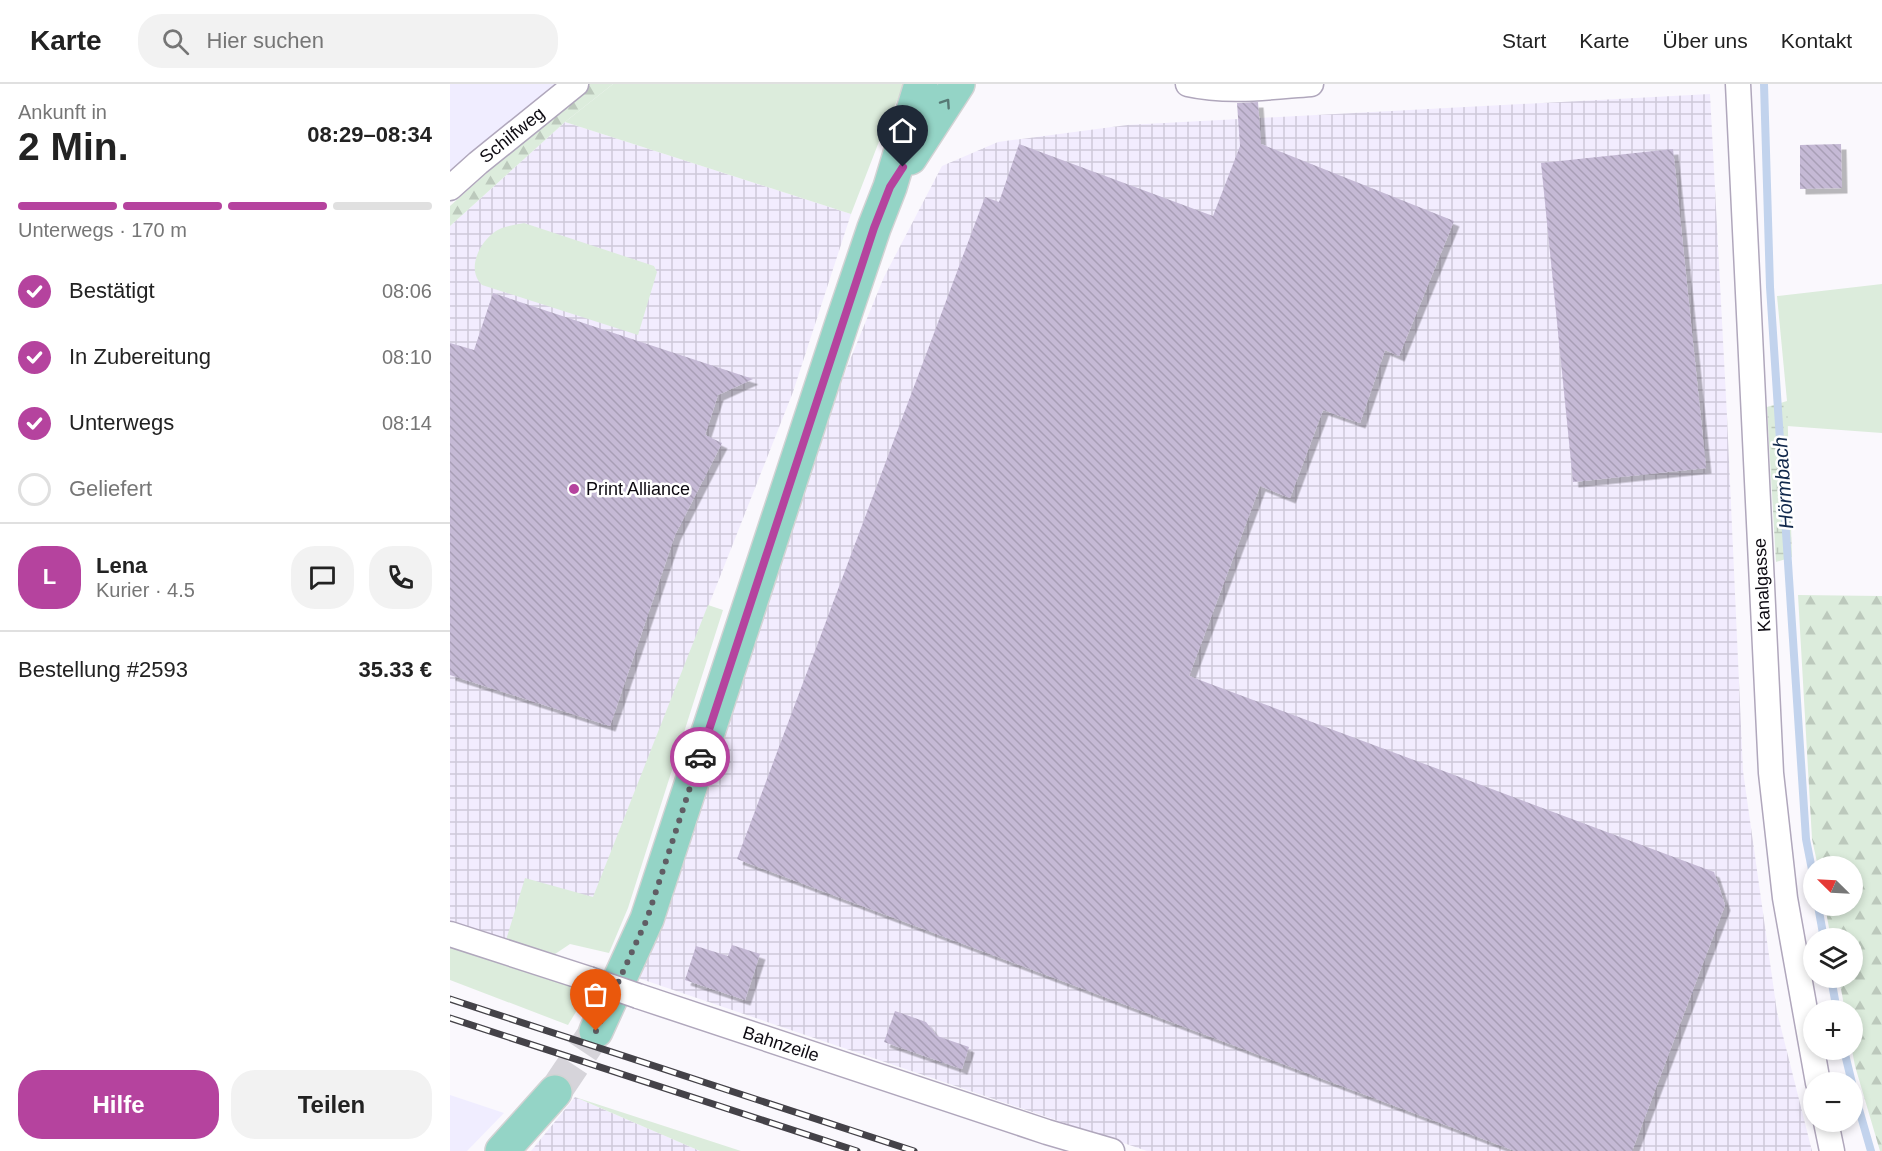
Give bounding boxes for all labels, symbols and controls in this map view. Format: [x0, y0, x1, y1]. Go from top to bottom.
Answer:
search box [138, 14, 558, 68]
text: Karte [30, 25, 102, 56]
icon: search [159, 25, 192, 58]
text: Hier suchen [207, 28, 324, 53]
text: Start [1502, 29, 1546, 52]
text: Karte [1579, 29, 1630, 52]
text: Über uns [1663, 29, 1748, 52]
text: Kontakt [1781, 29, 1852, 52]
one-way arrow [939, 99, 950, 110]
text: Ankunft in [18, 101, 107, 123]
street label: Schilfweg [476, 103, 548, 167]
pin [877, 105, 928, 167]
icon: home [886, 114, 919, 147]
text: 08:29–08:34 [307, 122, 432, 147]
text: 2 Min. [18, 125, 129, 168]
text: Unterwegs · 170 m [18, 219, 187, 241]
icon: check [18, 275, 51, 308]
text: Bestätigt [69, 278, 155, 303]
text: 08:06 [382, 280, 432, 302]
icon: check [18, 341, 51, 374]
text: In Zubereitung [69, 344, 211, 369]
text: 08:10 [382, 346, 432, 368]
icon: check [18, 407, 51, 440]
text: Unterwegs [69, 410, 174, 435]
text: 08:14 [382, 412, 432, 434]
water label: Hörmbach [1769, 436, 1797, 530]
text: Geliefert [69, 476, 152, 501]
place label: Print Alliance [586, 479, 690, 499]
marker: Print Alliance [567, 482, 581, 496]
street label: Kanalgasse [1750, 538, 1774, 632]
button: chat [291, 546, 354, 609]
button: phone [369, 546, 432, 609]
text: Lena [96, 553, 147, 578]
text: L [43, 564, 56, 589]
text: Kurier · 4.5 [96, 579, 195, 601]
text: Bestellung #2593 [18, 657, 188, 682]
text: 35.33 € [359, 657, 432, 682]
courier [670, 727, 730, 787]
icon: car [684, 741, 717, 774]
north arrow [1803, 856, 1863, 916]
map controls [1803, 856, 1863, 1132]
button: layers [1803, 928, 1863, 988]
pin [570, 969, 621, 1031]
icon: bag [579, 978, 612, 1011]
button: + [1803, 1000, 1863, 1060]
street label: Bahnzeile [740, 1022, 822, 1066]
button: Hilfe [18, 1070, 219, 1139]
button: Teilen [231, 1070, 432, 1139]
button: − [1803, 1072, 1863, 1132]

